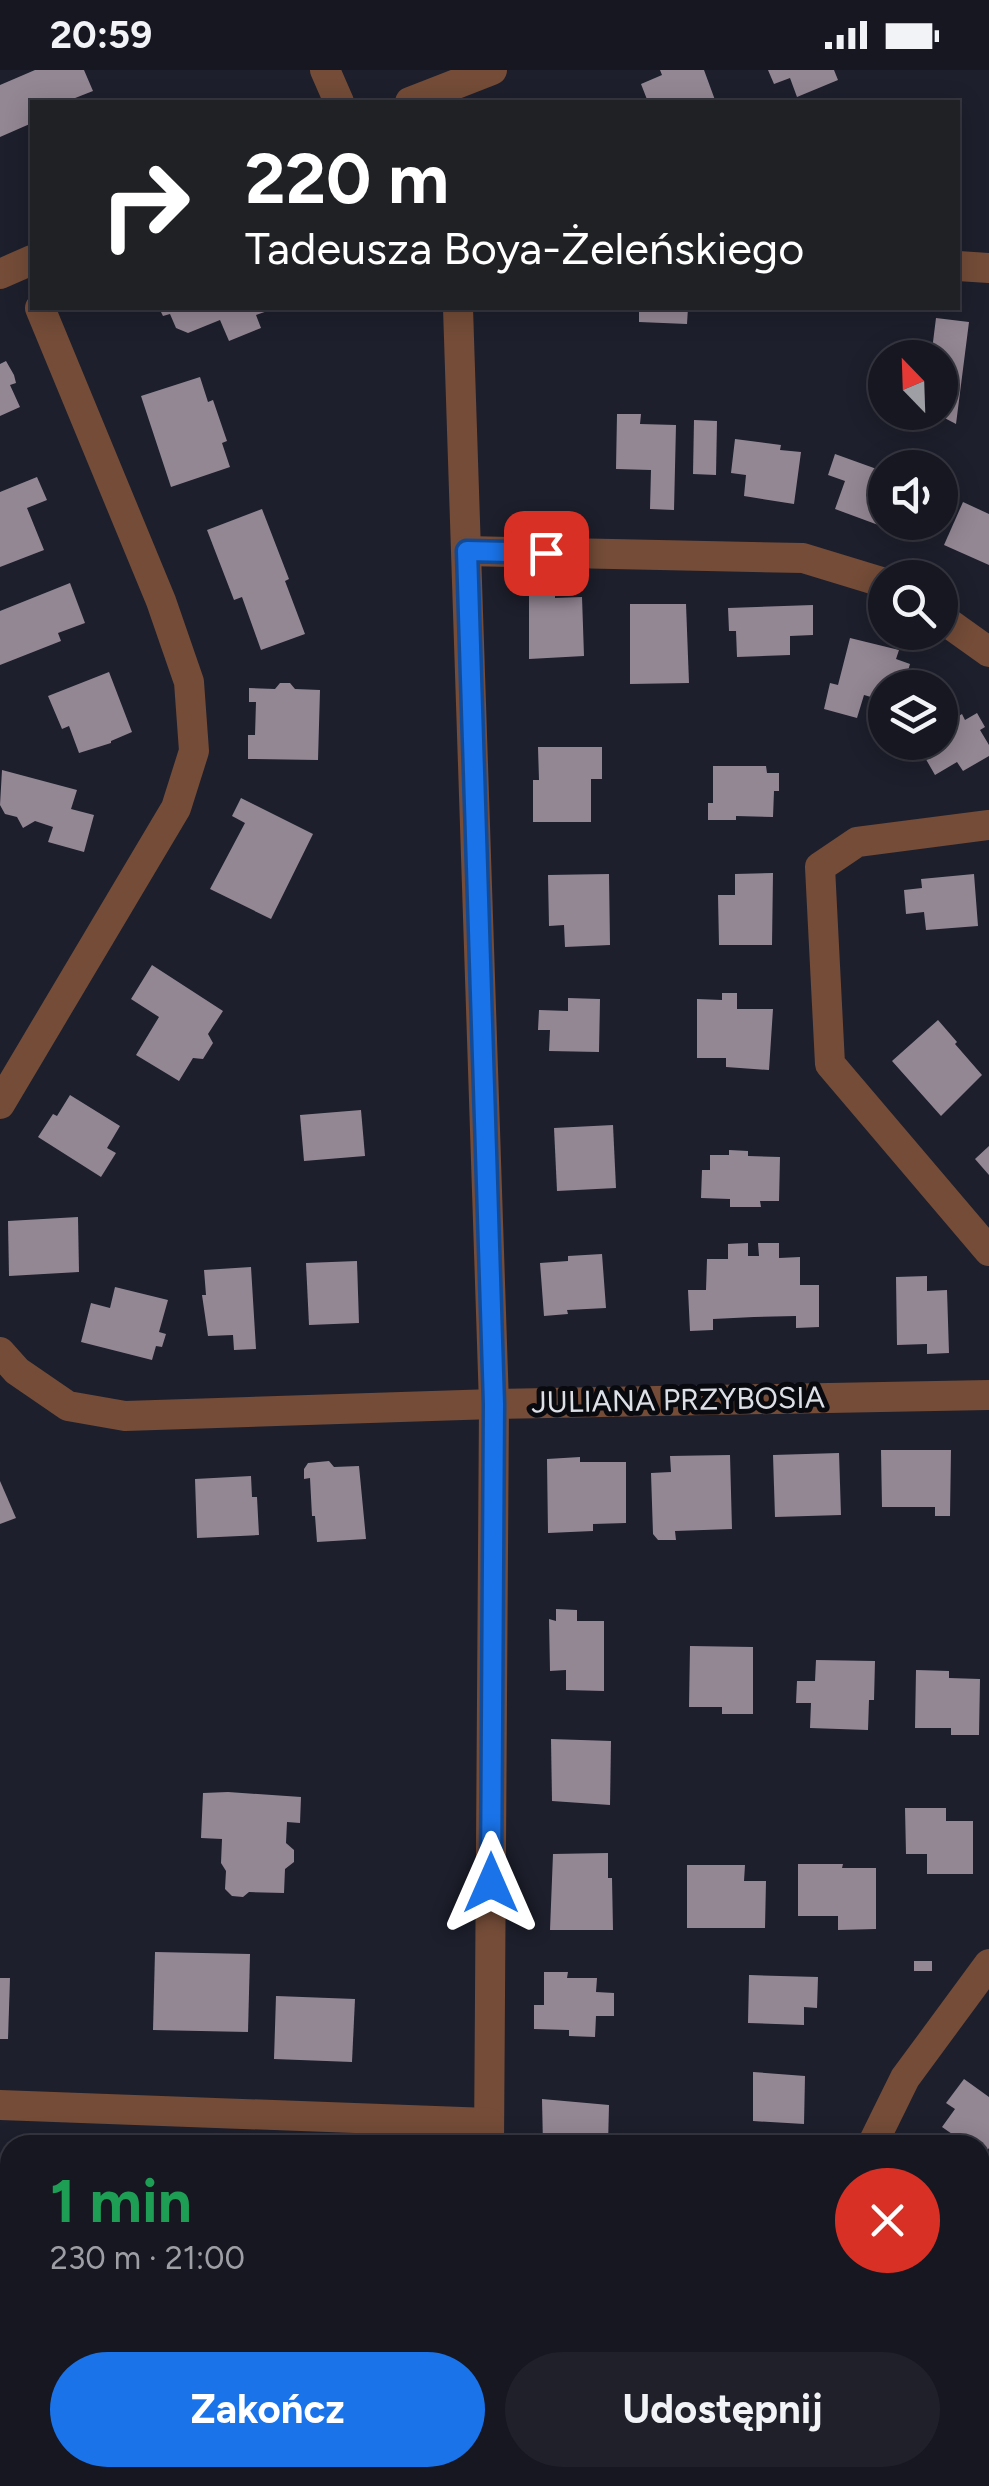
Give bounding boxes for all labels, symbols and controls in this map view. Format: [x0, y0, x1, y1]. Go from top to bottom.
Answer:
text: 20:59 [50, 12, 152, 58]
text: 220 m [245, 136, 449, 221]
icon: right [80, 140, 210, 270]
text: Tadeusza Boya-Żeleńskiego [245, 221, 804, 275]
north arrow [868, 340, 958, 430]
map controls [868, 340, 958, 760]
button: sound [868, 450, 958, 540]
pin [504, 511, 589, 596]
icon: arrive [519, 526, 574, 581]
button: search [868, 560, 958, 650]
button: layers [868, 670, 958, 760]
street label: JULIANA PRZYBOSIA [531, 1378, 826, 1421]
position arrow [439, 1831, 543, 1935]
text: 1 min [50, 2165, 192, 2237]
button: close [835, 2168, 940, 2273]
text: 230 m · 21:00 [50, 2239, 245, 2277]
button: Zakończ [50, 2352, 485, 2467]
button: Udostępnij [505, 2352, 940, 2467]

